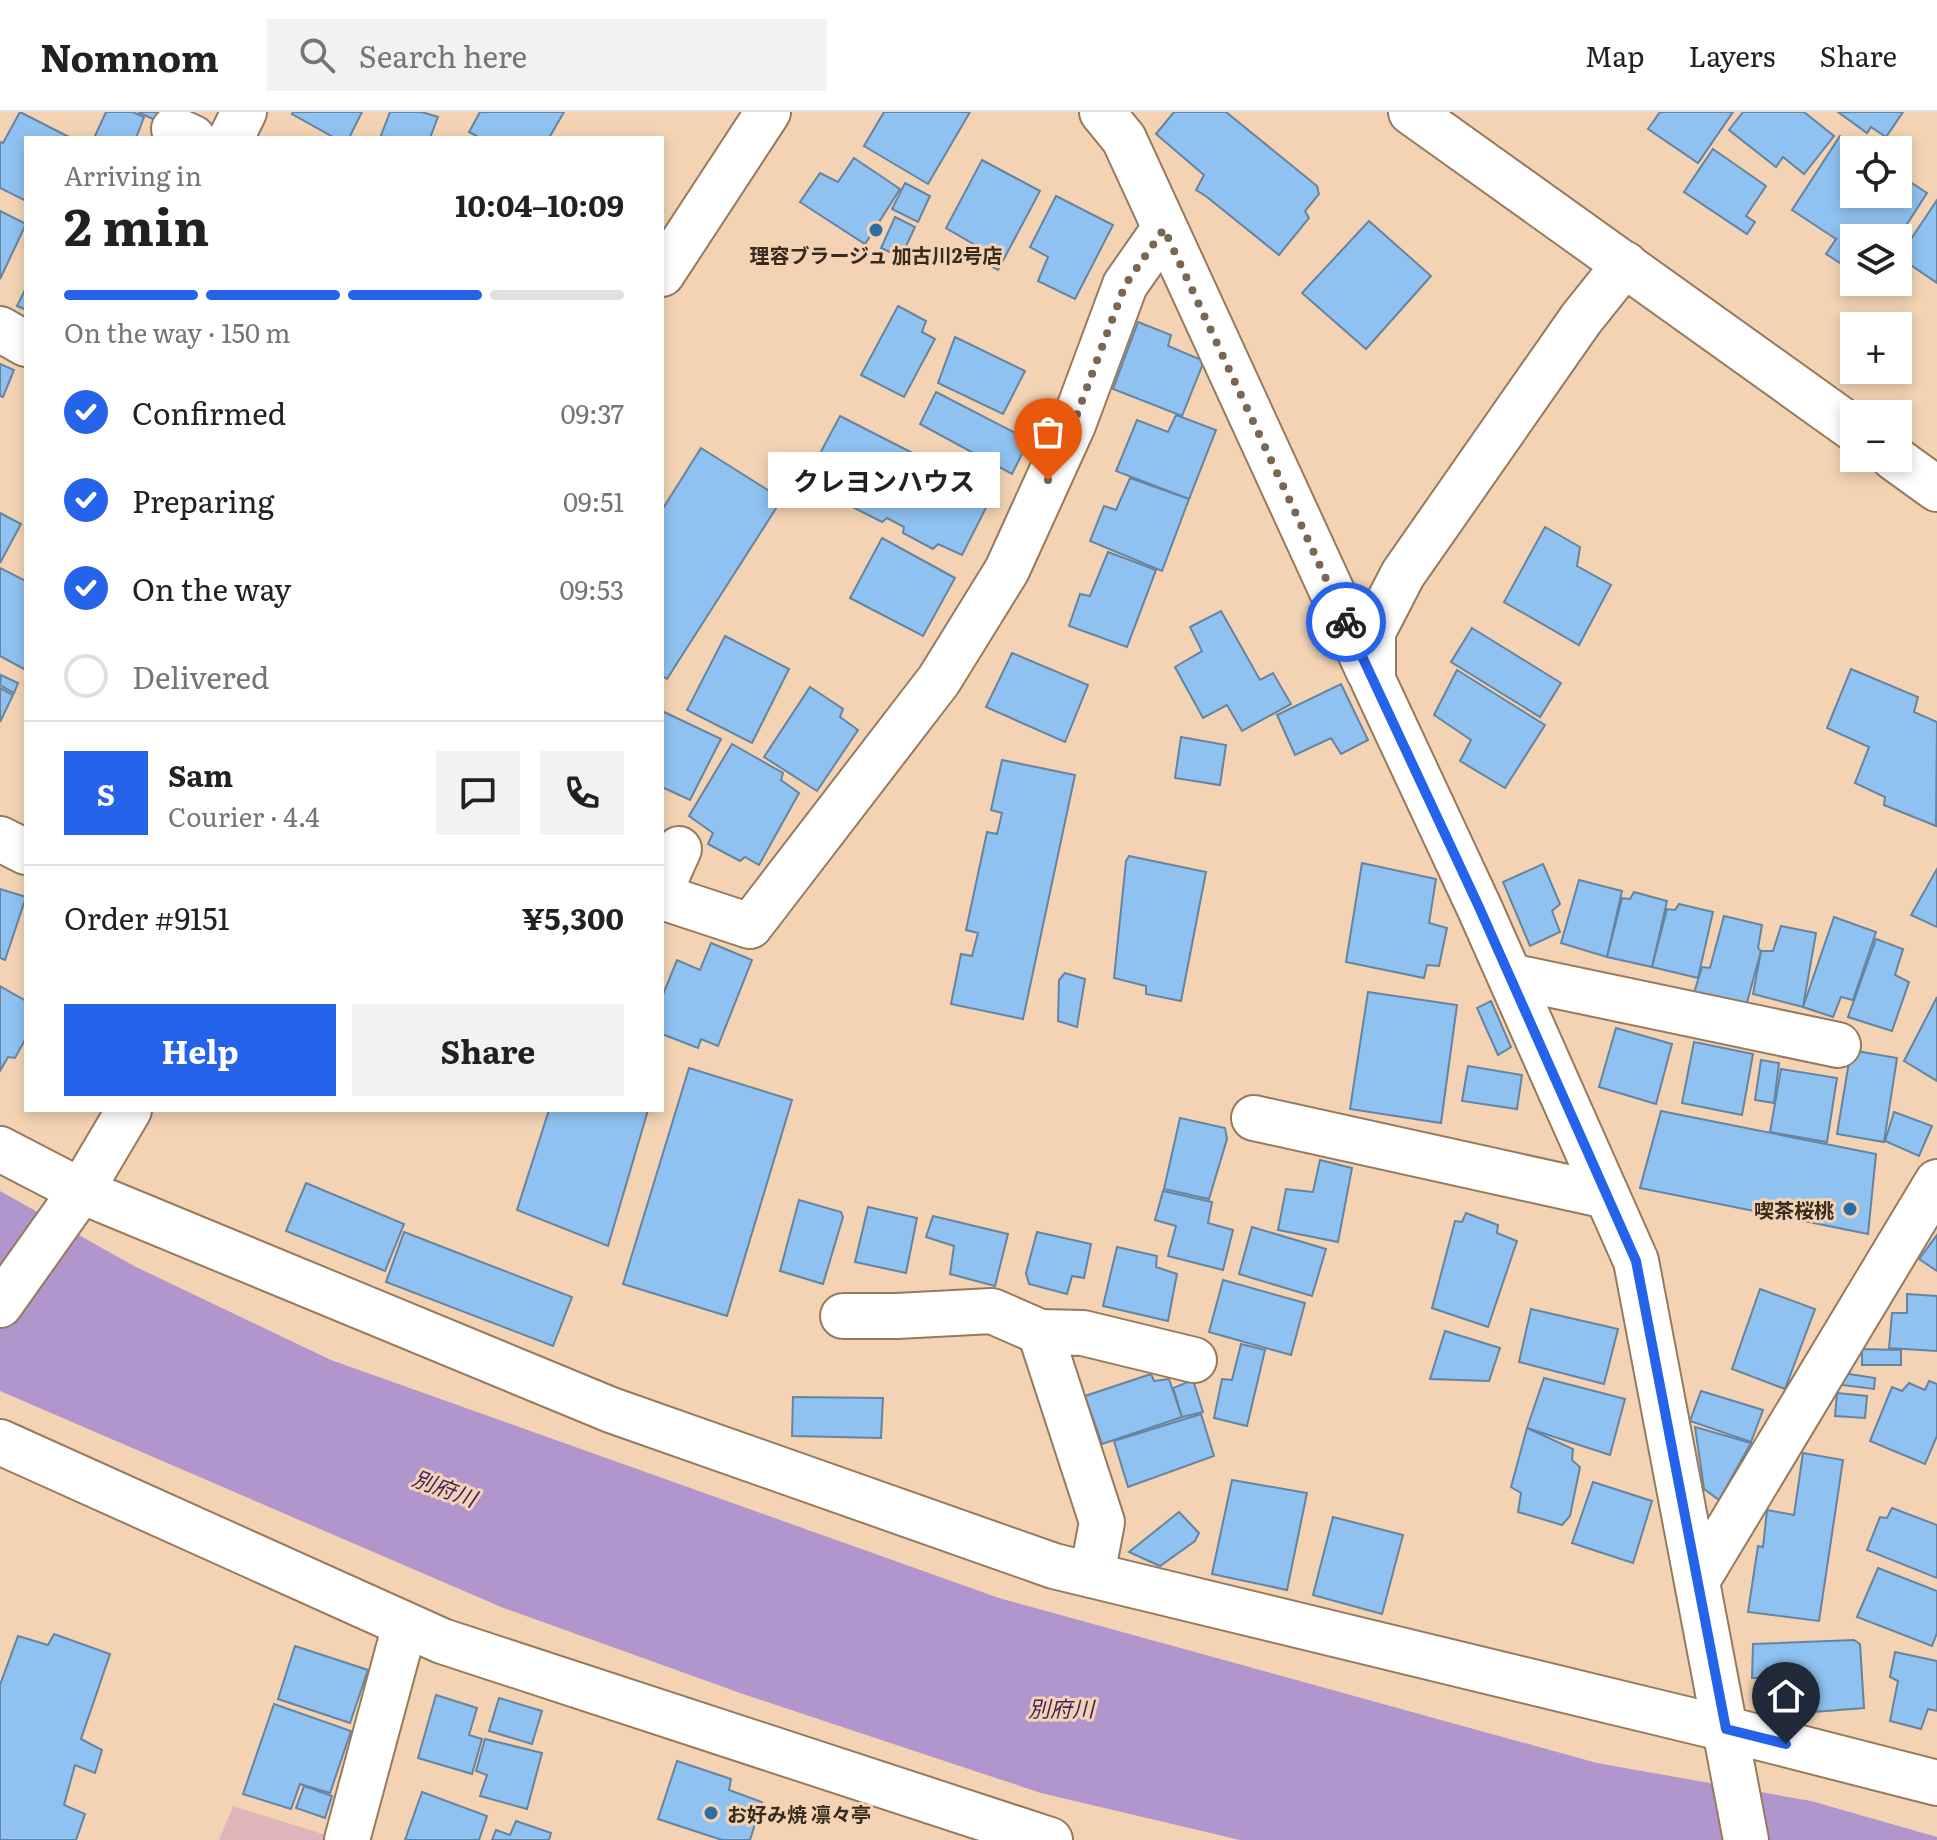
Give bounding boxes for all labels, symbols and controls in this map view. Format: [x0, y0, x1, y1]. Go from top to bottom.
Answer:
search box [267, 19, 827, 91]
text: Nomnom [40, 27, 219, 84]
icon: search [295, 33, 339, 77]
text: Search here [359, 33, 527, 77]
text: Map [1585, 34, 1644, 76]
text: Layers [1688, 34, 1775, 76]
text: Share [1819, 34, 1897, 76]
map controls [1840, 136, 1912, 472]
button: locate [1840, 136, 1912, 208]
text: Arriving in [64, 155, 202, 194]
text: 10:04–10:09 [455, 182, 624, 226]
text: 2 min [64, 185, 209, 262]
marker: 理容ブラージュ 加古川2号店 [867, 221, 885, 239]
button: layers [1840, 224, 1912, 296]
place label: 理容ブラージュ 加古川2号店 [750, 239, 1002, 269]
text: On the way · 150 m [64, 312, 290, 351]
button: + [1840, 312, 1912, 384]
icon: check [64, 390, 108, 434]
text: Confirmed [132, 390, 286, 434]
text: 09:37 [560, 393, 624, 432]
pin [1014, 398, 1082, 480]
button: − [1840, 400, 1912, 472]
icon: bag [1026, 410, 1070, 454]
callout: クレヨンハウス [768, 452, 1000, 508]
text: クレヨンハウス [793, 460, 975, 499]
icon: check [64, 478, 108, 522]
text: Preparing [132, 478, 274, 522]
text: 09:51 [563, 481, 624, 520]
icon: check [64, 566, 108, 610]
text: On the way [132, 566, 291, 610]
text: 09:53 [559, 569, 624, 608]
courier [1306, 582, 1386, 662]
icon: bike [1324, 600, 1368, 644]
text: Delivered [132, 654, 269, 698]
button: chat [436, 751, 520, 835]
button: phone [540, 751, 624, 835]
text: Sam [168, 752, 233, 796]
text: S [97, 771, 115, 815]
text: Courier · 4.4 [168, 796, 320, 835]
text: Order #9151 [64, 895, 230, 939]
text: ¥5,300 [522, 895, 624, 939]
button: Help [64, 1004, 336, 1096]
button: Share [352, 1004, 624, 1096]
place label: 喫茶桜桃 [1754, 1194, 1834, 1224]
marker: 喫茶桜桃 [1841, 1200, 1859, 1218]
water label: 別府川 [408, 1460, 484, 1514]
pin [1752, 1662, 1820, 1744]
icon: home [1764, 1674, 1808, 1718]
water label: 別府川 [1028, 1691, 1096, 1724]
place label: お好み焼 凛々亭 [727, 1798, 871, 1828]
marker: お好み焼 凛々亭 [702, 1804, 720, 1822]

